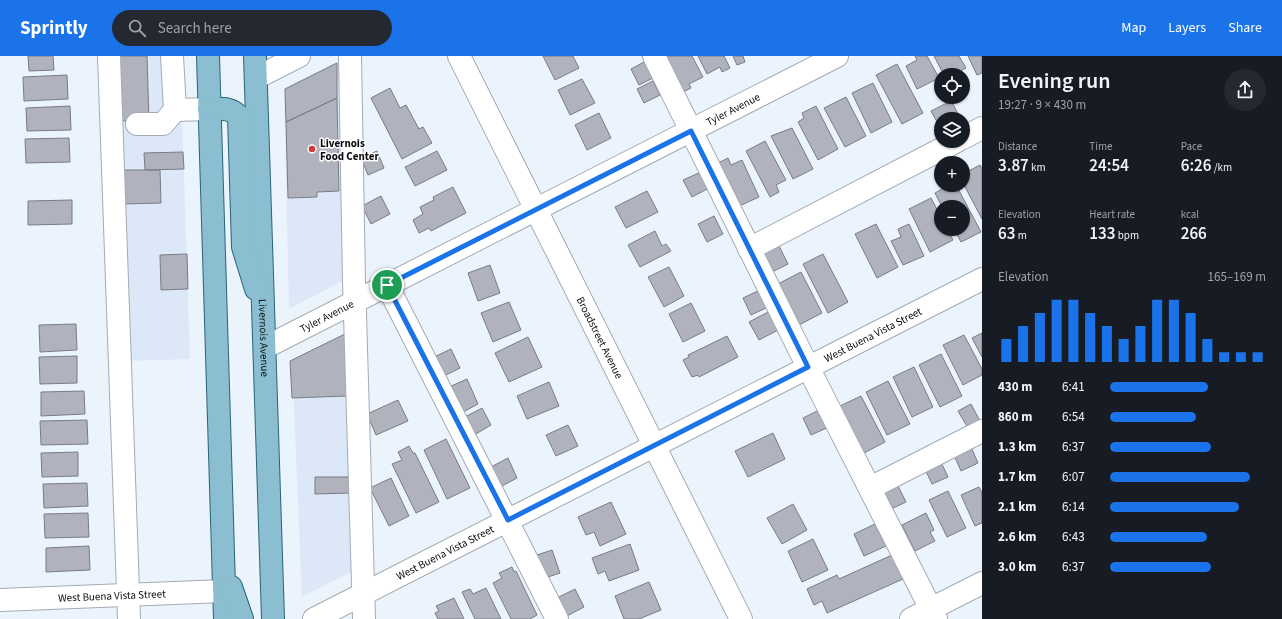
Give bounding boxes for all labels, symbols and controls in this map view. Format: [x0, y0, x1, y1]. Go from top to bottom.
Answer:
search box [112, 10, 392, 46]
text: Sprintly [20, 15, 88, 42]
icon: search [126, 17, 148, 39]
text: Search here [158, 18, 232, 39]
text: Map [1121, 18, 1146, 38]
text: Layers [1168, 18, 1206, 38]
text: Share [1228, 18, 1262, 38]
text: Evening run [998, 65, 1111, 97]
map controls [934, 68, 970, 236]
button: locate [934, 68, 970, 104]
button: share [1224, 69, 1266, 111]
street label: Tyler Avenue [703, 89, 763, 129]
text: 19:27 · 9 × 430 m [998, 96, 1086, 114]
button: layers [934, 112, 970, 148]
place label: Livernois Food Center [320, 136, 379, 164]
text: Distance [998, 139, 1037, 154]
text: Time [1089, 139, 1113, 154]
text: Pace [1181, 139, 1202, 154]
marker: Livernois Food Center [307, 144, 317, 154]
text: 3.87 [998, 154, 1029, 178]
text: 24:54 [1089, 154, 1129, 178]
text: 6:26 [1181, 154, 1212, 178]
button: + [934, 156, 970, 192]
text: km [1029, 160, 1046, 175]
text: /km [1212, 160, 1232, 175]
button: − [934, 200, 970, 236]
text: Elevation [998, 207, 1041, 222]
text: Heart rate [1089, 207, 1135, 222]
text: kcal [1181, 207, 1199, 222]
text: 63 [998, 222, 1015, 246]
text: 133 [1089, 222, 1116, 246]
text: 266 [1181, 222, 1207, 246]
text: m [1015, 228, 1027, 243]
text: bpm [1116, 228, 1139, 243]
pin [370, 268, 404, 302]
text: Elevation [998, 268, 1049, 286]
text: 165–169 m [1208, 268, 1266, 286]
icon: arrive [376, 274, 398, 296]
street label: Broadstreet Avenue [573, 294, 627, 382]
street label: Tyler Avenue [297, 296, 357, 336]
street label: Livernois Avenue [255, 299, 273, 378]
street label: West Buena Vista Street [821, 303, 924, 366]
text: 430 m [998, 378, 1032, 396]
text: 6:41 [1062, 378, 1085, 396]
text: 860 m [998, 408, 1032, 426]
text: 6:54 [1062, 408, 1085, 426]
text: 1.3 km [998, 438, 1037, 456]
text: 6:37 [1062, 438, 1085, 456]
text: 1.7 km [998, 468, 1037, 486]
text: 6:07 [1062, 468, 1085, 486]
text: 2.1 km [998, 498, 1037, 516]
text: 6:14 [1062, 498, 1085, 516]
street label: West Buena Vista Street [394, 521, 497, 583]
text: 2.6 km [998, 528, 1037, 546]
text: 6:43 [1062, 528, 1085, 546]
text: 3.0 km [998, 558, 1037, 576]
text: 6:37 [1062, 558, 1085, 576]
street label: West Buena Vista Street [58, 586, 166, 605]

